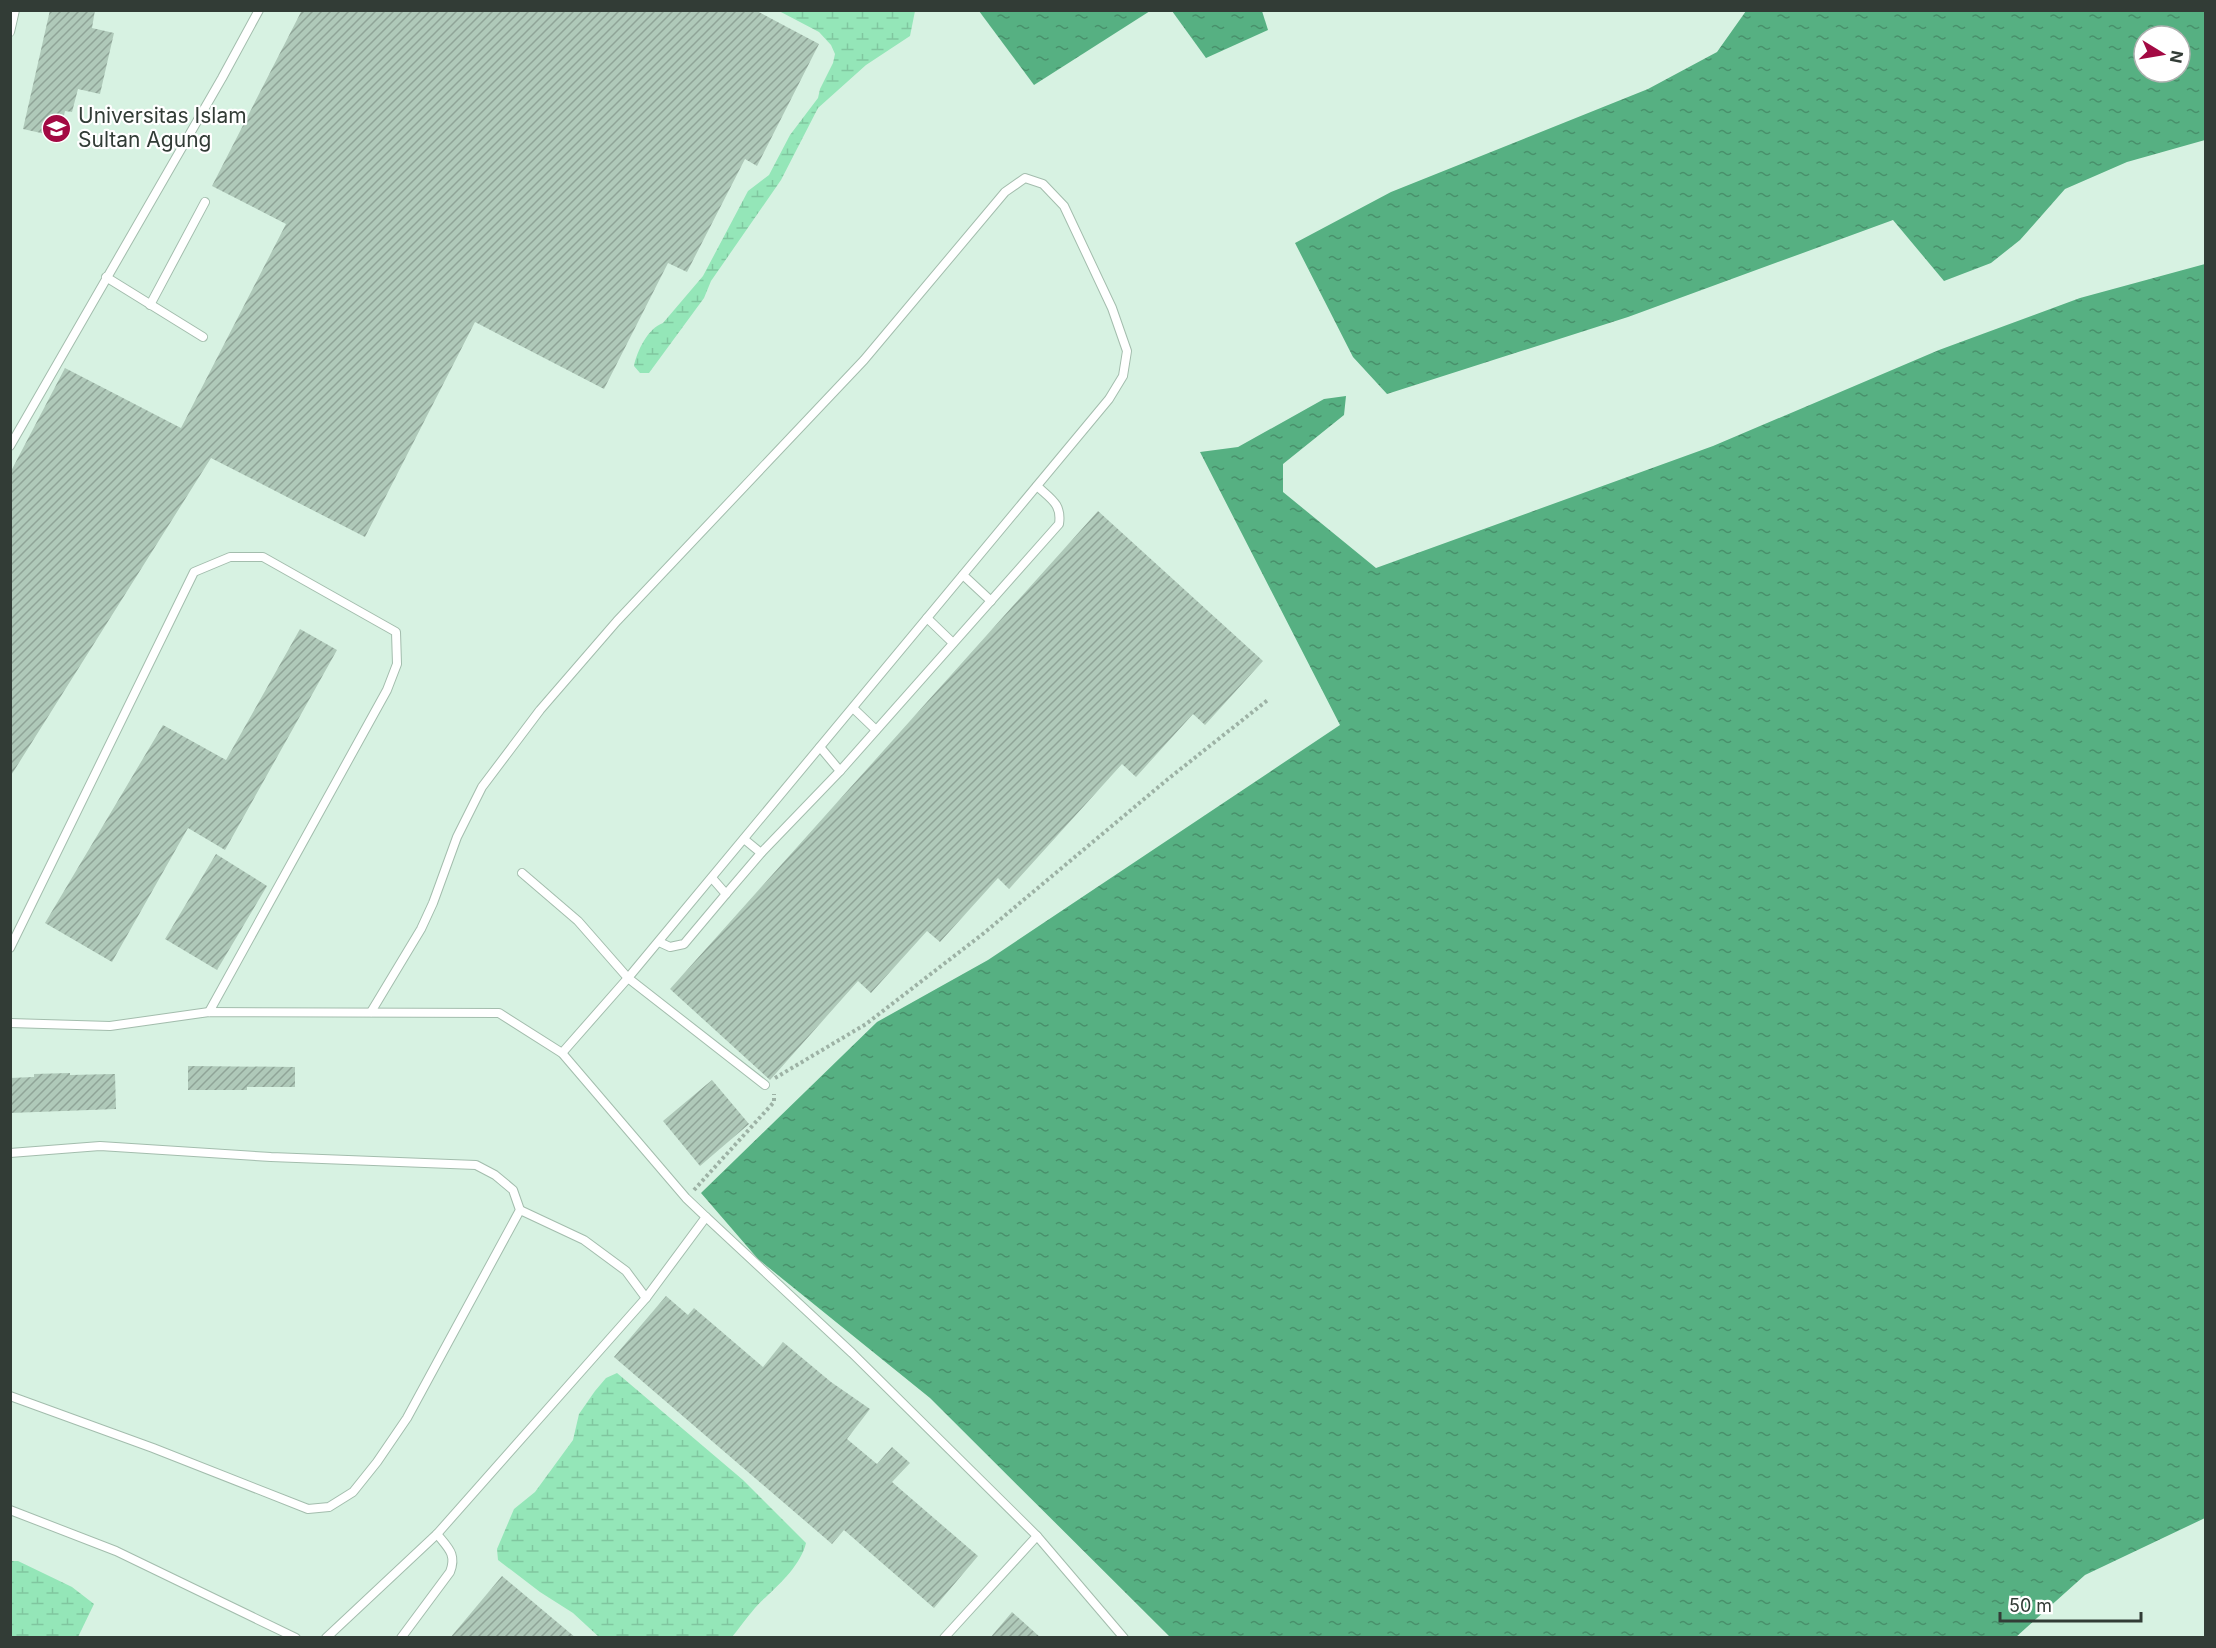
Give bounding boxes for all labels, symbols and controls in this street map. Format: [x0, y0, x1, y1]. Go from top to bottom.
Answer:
north arrow [2132, 24, 2192, 84]
text: N [2166, 49, 2188, 65]
place label: Universitas Islam Sultan Agung [78, 103, 247, 152]
school or university icon: Universitas Islam Sultan Agung [41, 112, 73, 144]
scale bar [2000, 1585, 2141, 1623]
text: 50 m [2009, 1595, 2052, 1616]

